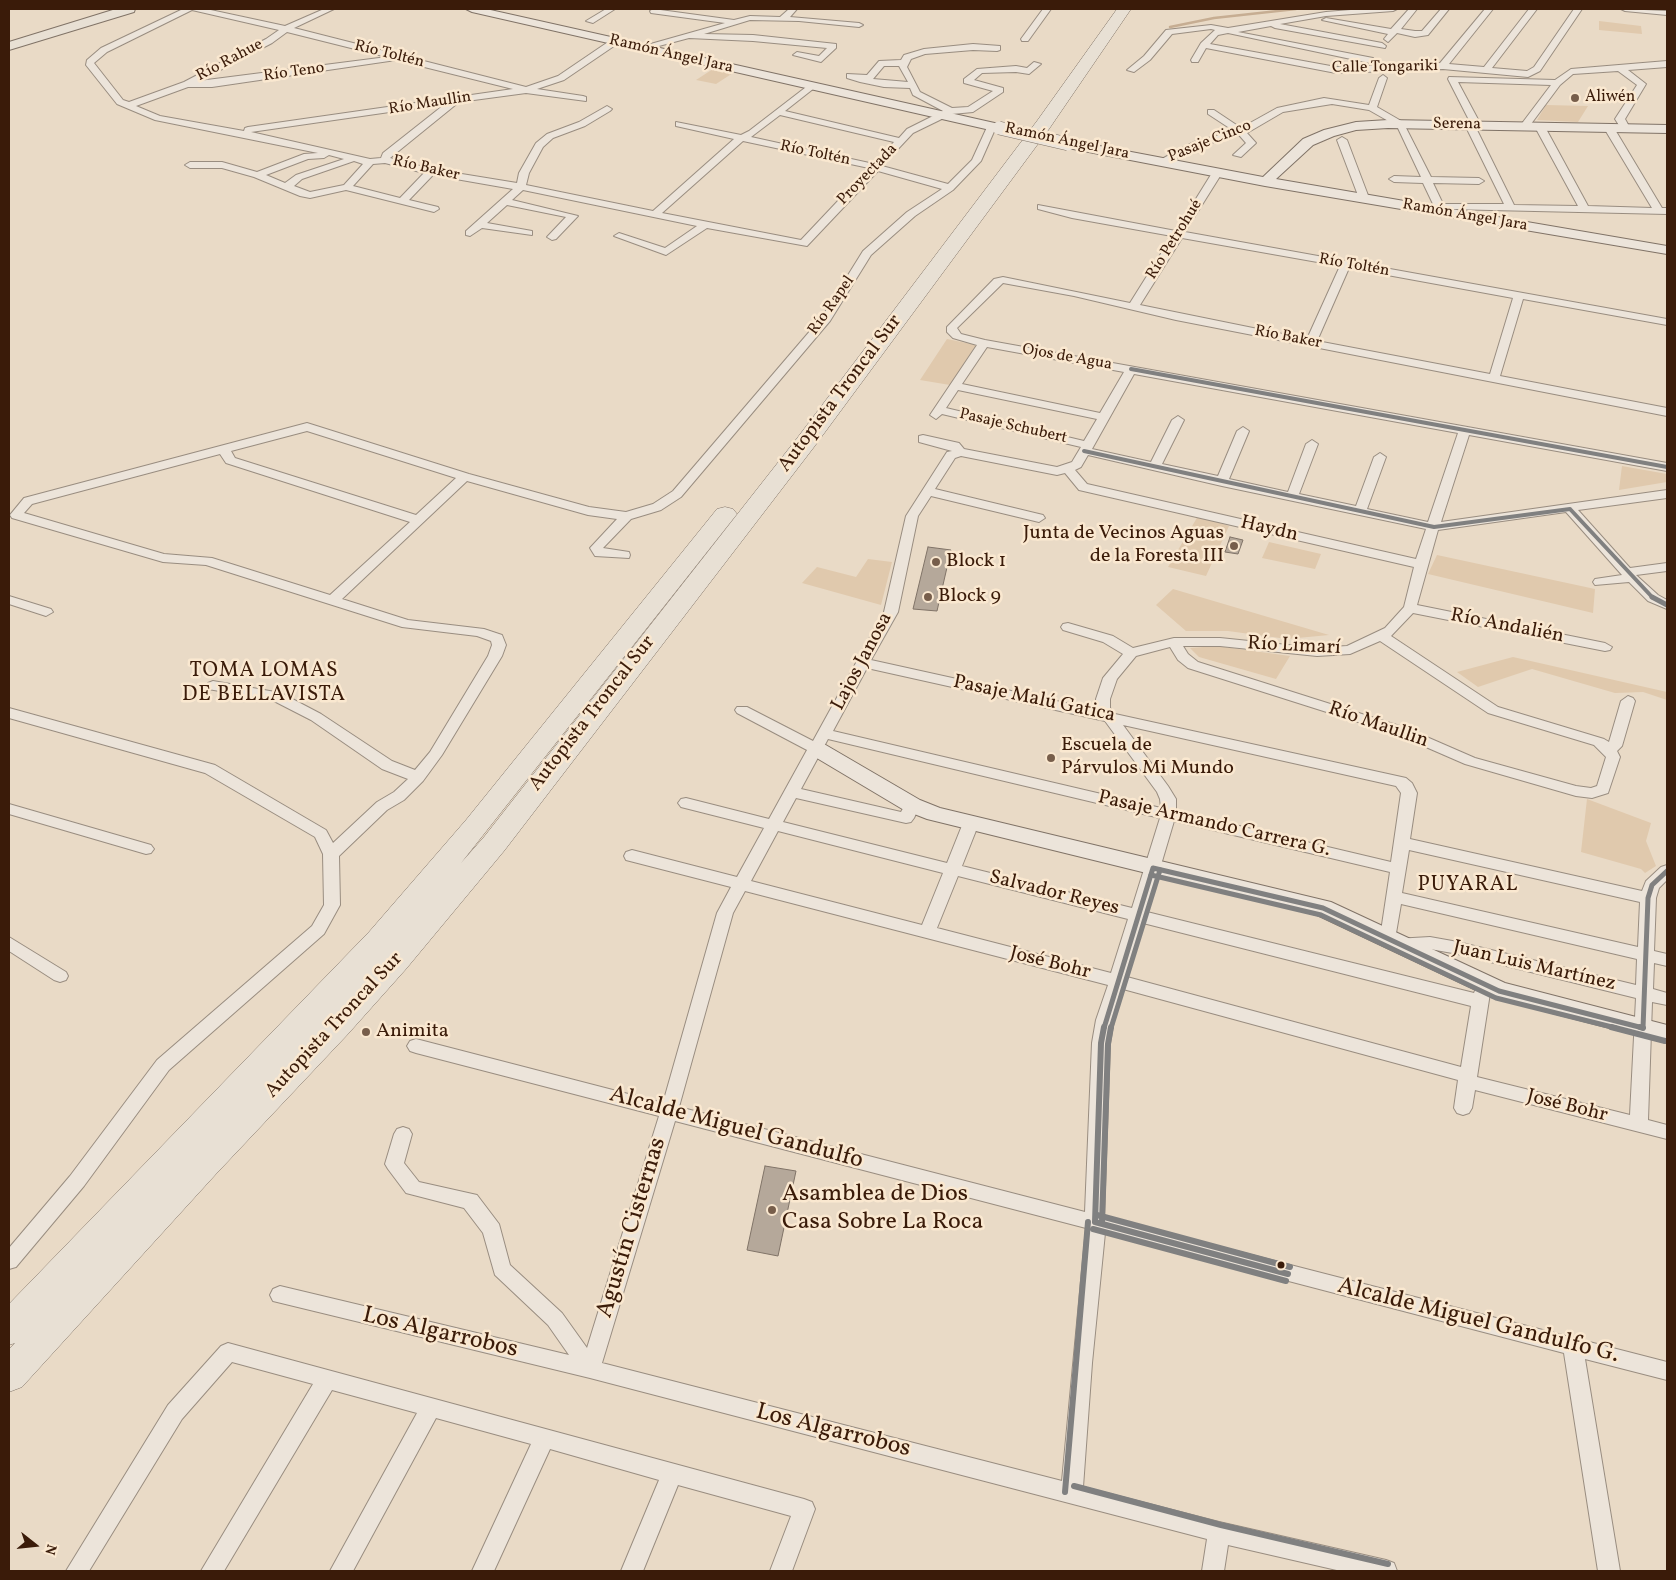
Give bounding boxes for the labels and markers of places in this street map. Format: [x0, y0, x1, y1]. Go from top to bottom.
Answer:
place label: Aliwén [1585, 88, 1635, 108]
marker: Aliwén [1569, 92, 1581, 104]
place label: Junta de Vecinos Aguas de la Foresta III [1023, 522, 1224, 569]
marker: Junta de Vecinos Aguas de la Foresta III [1228, 540, 1240, 552]
place label: Block 1 [946, 550, 1006, 574]
marker: Block 1 [930, 556, 942, 568]
place label: Block 9 [938, 585, 1001, 609]
marker: Block 9 [922, 591, 934, 603]
place label: Escuela de Párvulos Mi Mundo [1061, 734, 1234, 781]
marker: Escuela de Párvulos Mi Mundo [1045, 752, 1057, 764]
place label: Animita [376, 1020, 449, 1044]
marker: Animita [360, 1026, 372, 1038]
place label: Asamblea de Dios Casa Sobre La Roca [782, 1182, 983, 1238]
marker: Asamblea de Dios Casa Sobre La Roca [766, 1204, 778, 1216]
unlabelled marker [1276, 1260, 1286, 1270]

